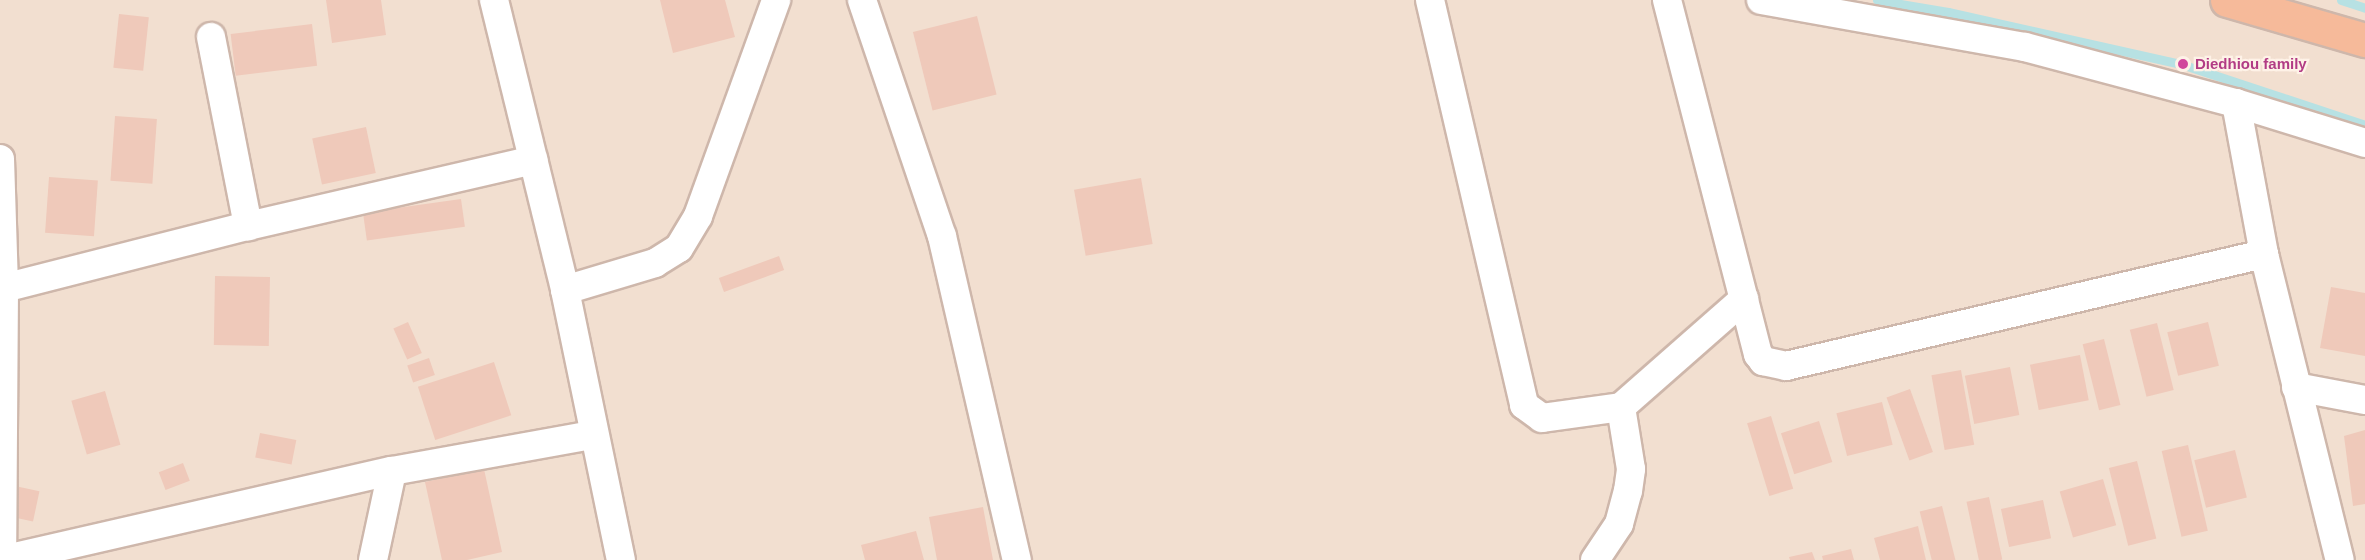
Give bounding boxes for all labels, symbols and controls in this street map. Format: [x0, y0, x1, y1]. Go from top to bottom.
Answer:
place label: Diedhiou family [2195, 55, 2307, 73]
marker: Diedhiou family [2176, 57, 2190, 71]

